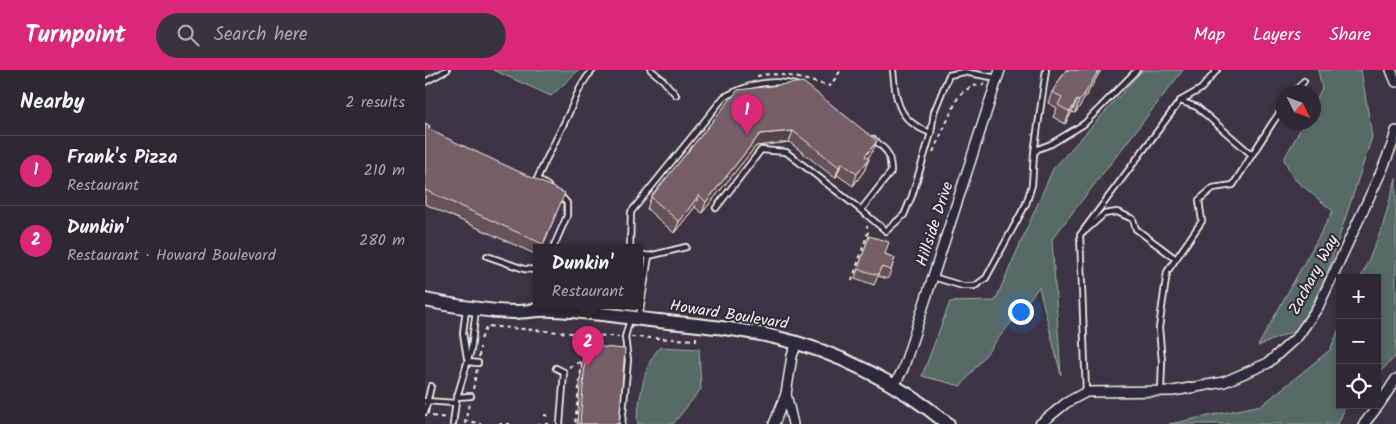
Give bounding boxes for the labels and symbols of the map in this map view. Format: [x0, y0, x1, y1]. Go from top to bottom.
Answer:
north arrow [1276, 85, 1321, 130]
pin: 1 [731, 94, 763, 135]
street label: Hillside Drive [910, 178, 960, 270]
street label: Zachary Way [1282, 230, 1346, 319]
street label: Howard Boulevard [668, 293, 791, 337]
your location [1008, 299, 1034, 325]
pin: 2 [572, 326, 604, 367]

